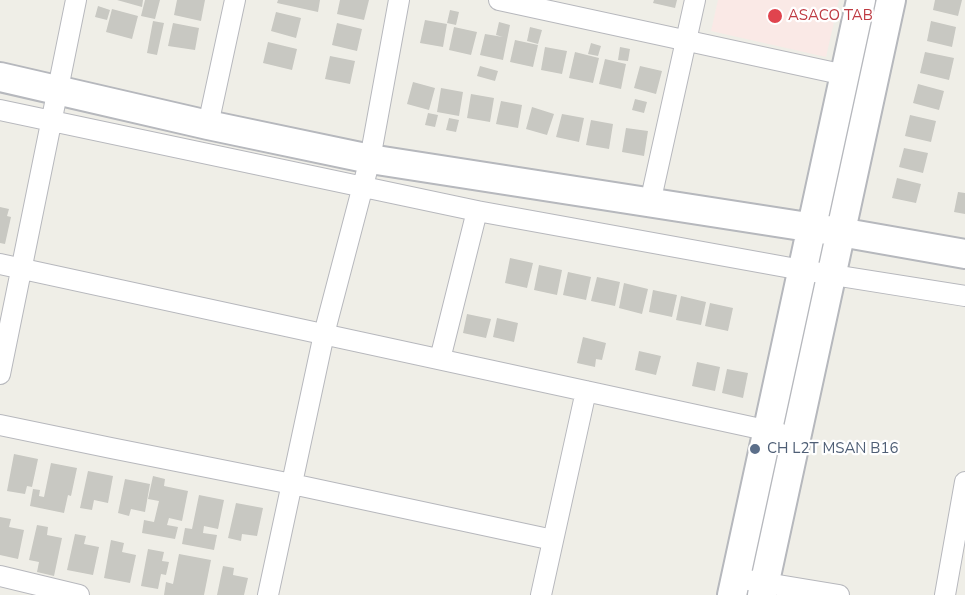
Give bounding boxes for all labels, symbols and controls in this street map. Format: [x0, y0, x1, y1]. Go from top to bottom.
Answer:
marker: ASACO TAB [766, 7, 784, 25]
place label: ASACO TAB [788, 7, 873, 25]
place label: CH L2T MSAN B16 [767, 440, 898, 458]
marker: CH L2T MSAN B16 [748, 442, 762, 456]

